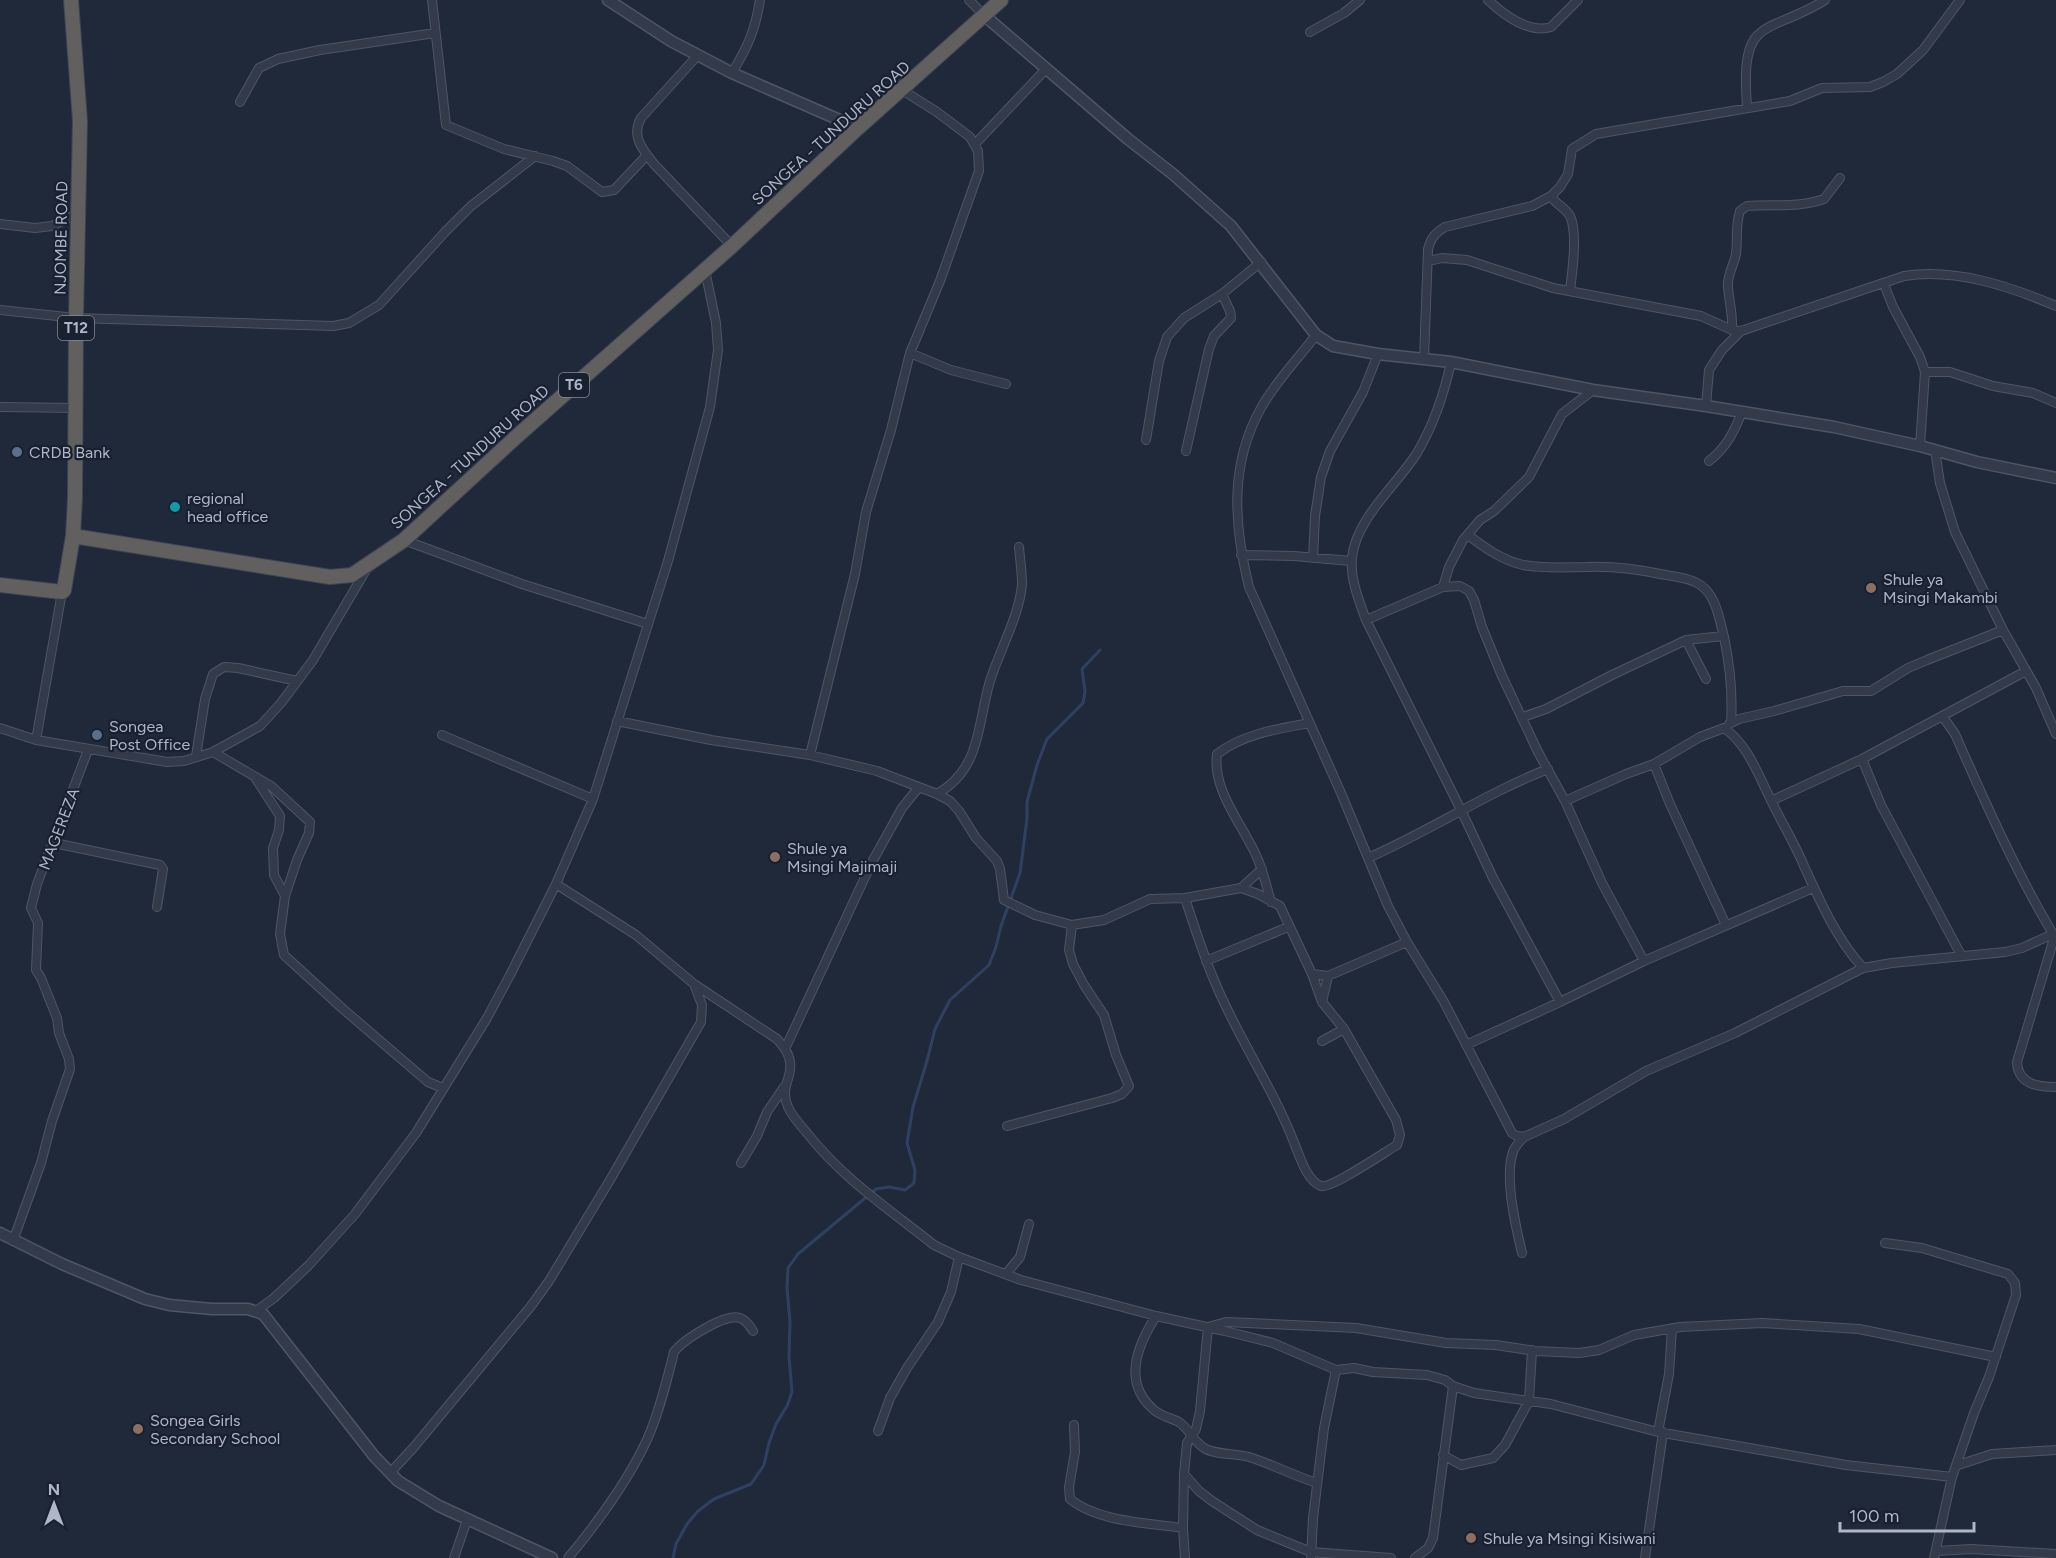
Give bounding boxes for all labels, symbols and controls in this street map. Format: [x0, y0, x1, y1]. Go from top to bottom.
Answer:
street label: SONGEA - TUNDURU ROAD [748, 57, 914, 209]
street label: NJOMBE ROAD [51, 181, 71, 295]
road number: T12 [58, 316, 94, 340]
road number: T6 [559, 373, 589, 397]
street label: SONGEA - TUNDURU ROAD [387, 381, 553, 533]
place label: CRDB Bank [29, 443, 110, 462]
marker: CRDB Bank [10, 445, 24, 459]
place label: regional head office [187, 489, 269, 526]
marker: regional head office [168, 500, 182, 514]
place label: Shule ya Msingi Makambi [1883, 570, 1998, 607]
marker: Shule ya Msingi Makambi [1864, 581, 1878, 595]
place label: Songea Post Office [109, 717, 190, 754]
marker: Songea Post Office [90, 728, 104, 742]
street label: MAGEREZA [35, 785, 83, 873]
place label: Shule ya Msingi Majimaji [787, 839, 897, 876]
marker: Shule ya Msingi Majimaji [768, 850, 782, 864]
place label: Songea Girls Secondary School [150, 1411, 280, 1448]
marker: Songea Girls Secondary School [131, 1422, 145, 1436]
north arrow [24, 1474, 84, 1534]
text: N [48, 1480, 60, 1499]
scale bar [1840, 1495, 1974, 1533]
text: 100 m [1849, 1505, 1899, 1527]
place label: Shule ya Msingi Kisiwani [1483, 1529, 1656, 1548]
marker: Shule ya Msingi Kisiwani [1464, 1531, 1478, 1545]

